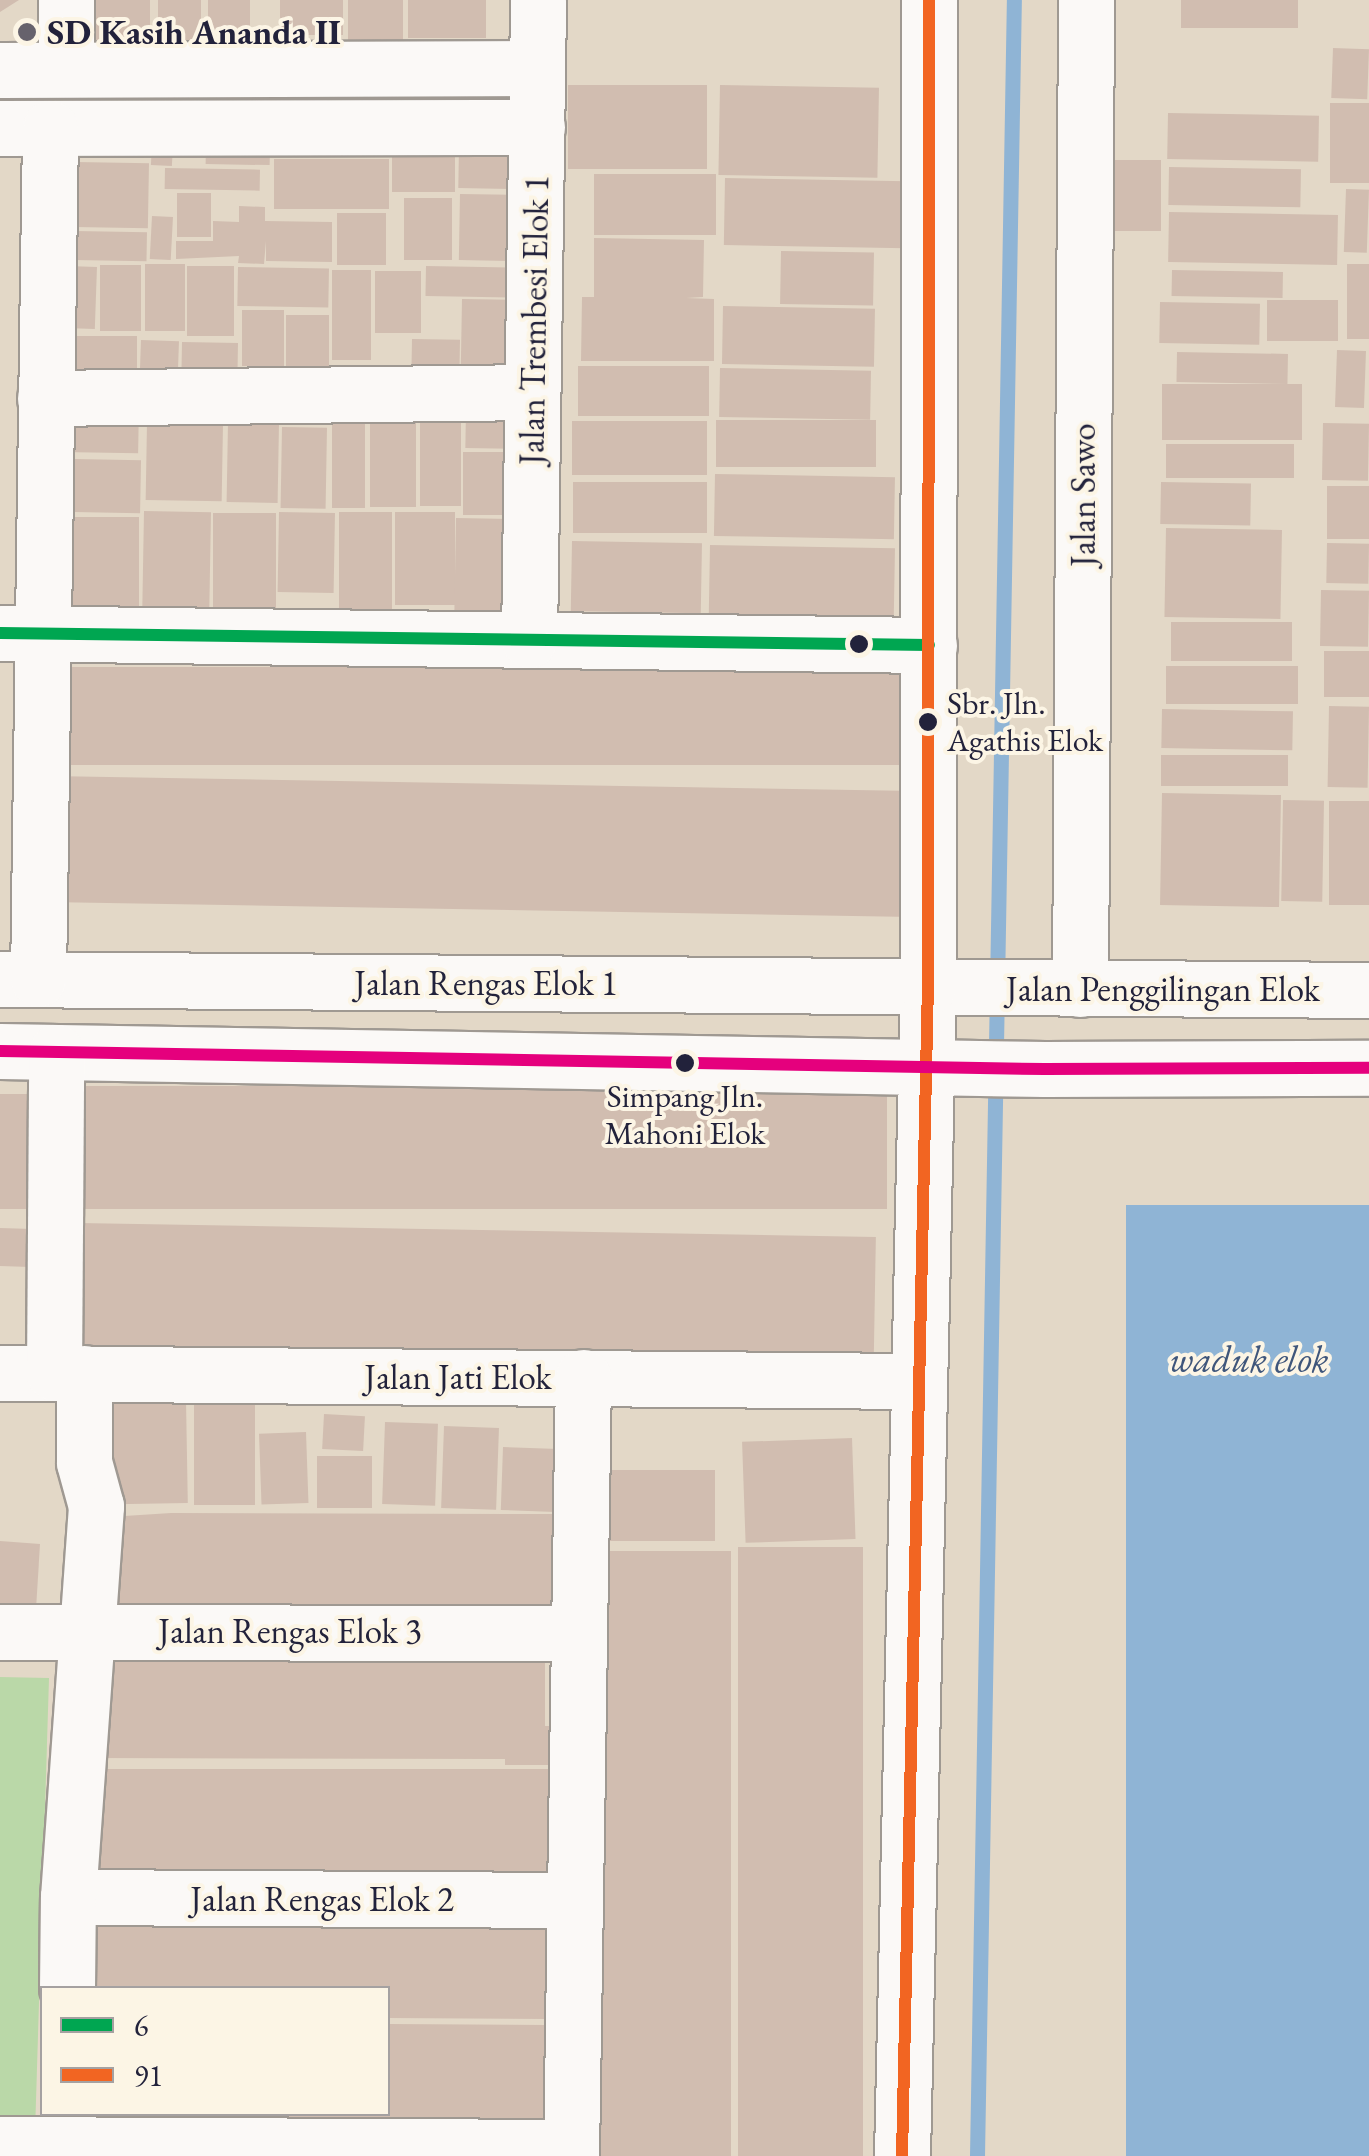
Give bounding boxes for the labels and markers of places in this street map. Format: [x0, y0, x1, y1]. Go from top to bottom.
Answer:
place label: SD Kasih Ananda II [47, 11, 341, 53]
marker: SD Kasih Ananda II [16, 21, 38, 43]
unlabelled marker [849, 634, 869, 654]
place label: Sbr. Jln. Agathis Elok [947, 685, 1103, 760]
marker: Sbr. Jln. Agathis Elok [918, 712, 938, 732]
marker: Simpang Jln. Mahoni Elok [675, 1053, 695, 1073]
place label: Simpang Jln. Mahoni Elok [605, 1078, 765, 1153]

